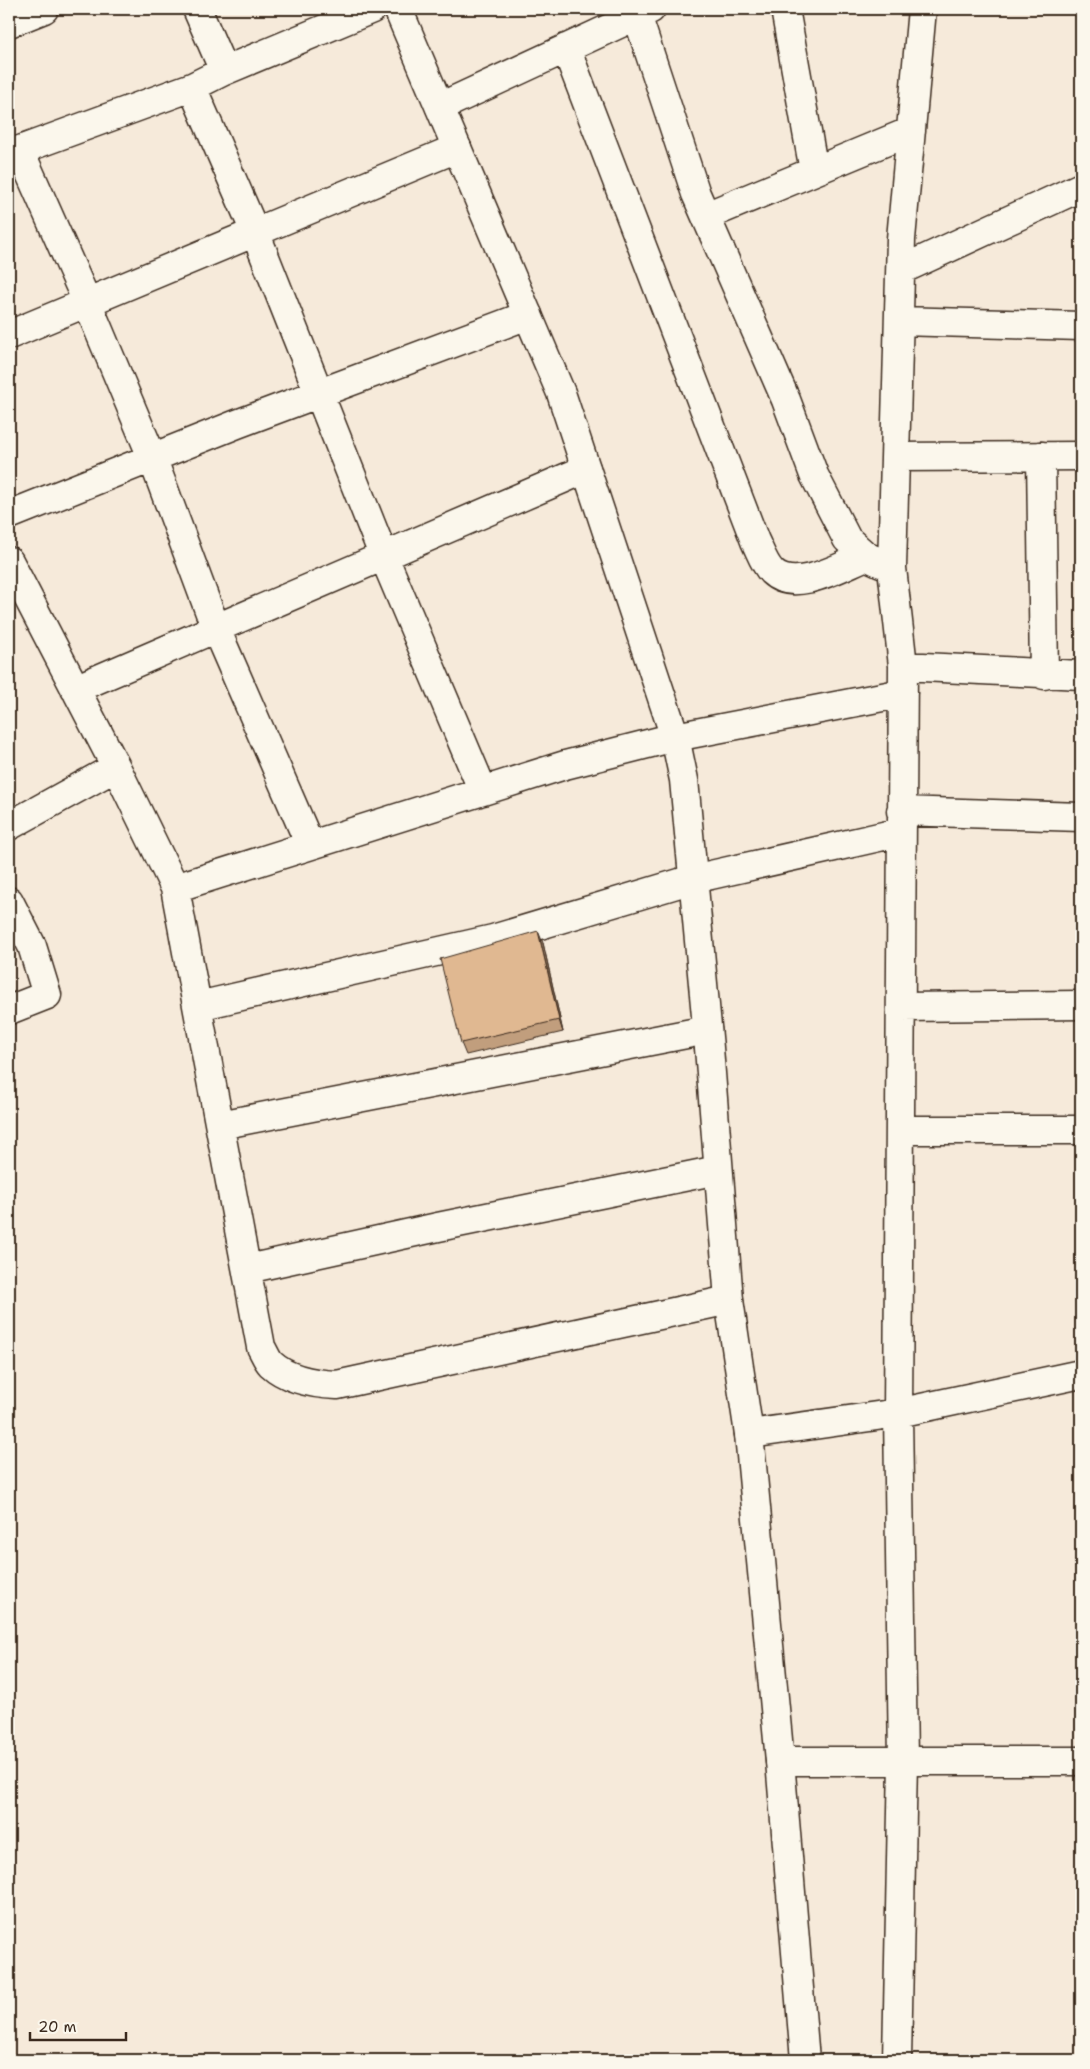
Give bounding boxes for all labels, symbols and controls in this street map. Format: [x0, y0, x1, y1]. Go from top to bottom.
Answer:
scale bar [30, 2009, 126, 2041]
text: 20 m [38, 2017, 77, 2037]

